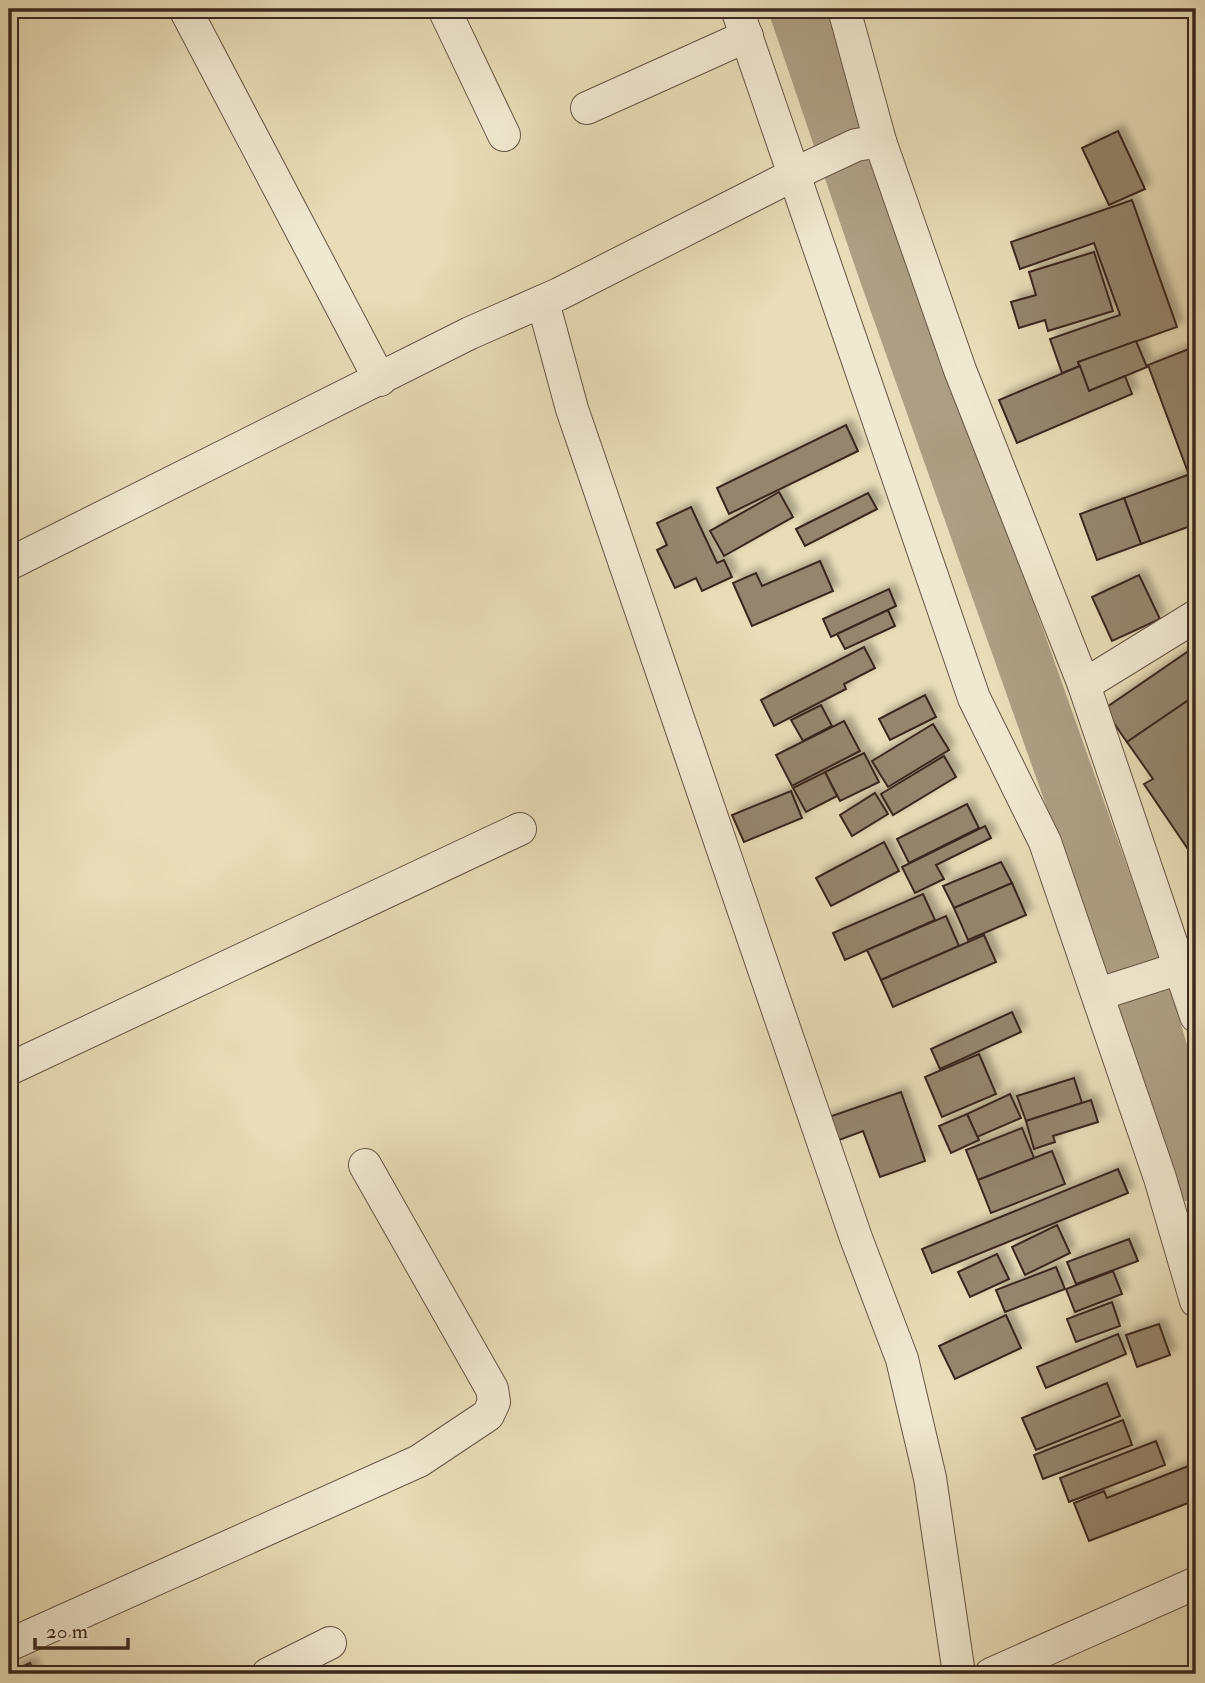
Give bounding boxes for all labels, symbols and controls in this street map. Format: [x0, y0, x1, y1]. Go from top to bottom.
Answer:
scale bar [35, 1606, 128, 1650]
text: 20 m [46, 1618, 88, 1645]

